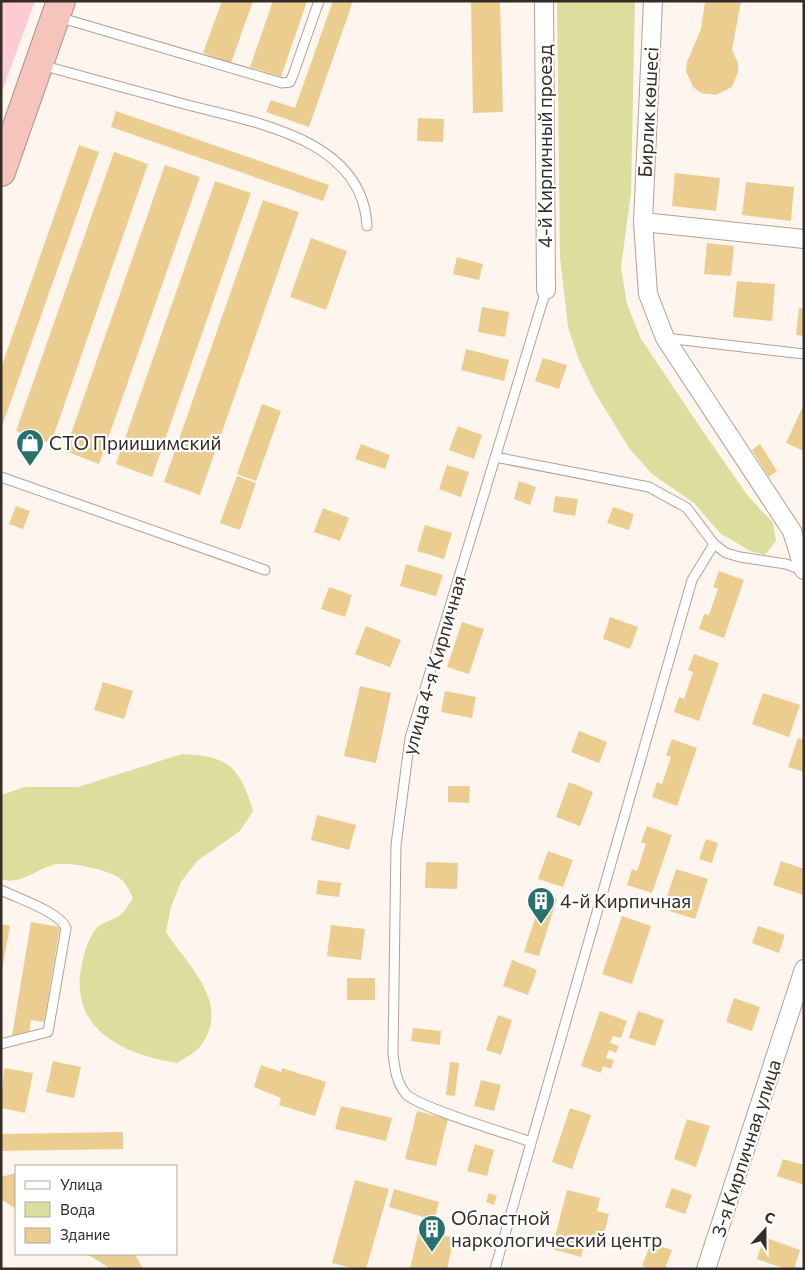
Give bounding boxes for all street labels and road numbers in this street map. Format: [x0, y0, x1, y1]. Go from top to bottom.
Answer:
street label: 4-й Кирпичный проезд [533, 44, 556, 248]
street label: Бирлик көшесі [633, 46, 662, 178]
street label: улица 4-я Кирпичная [397, 572, 470, 757]
street label: 3-я Кирпичная улица [706, 1056, 785, 1240]

